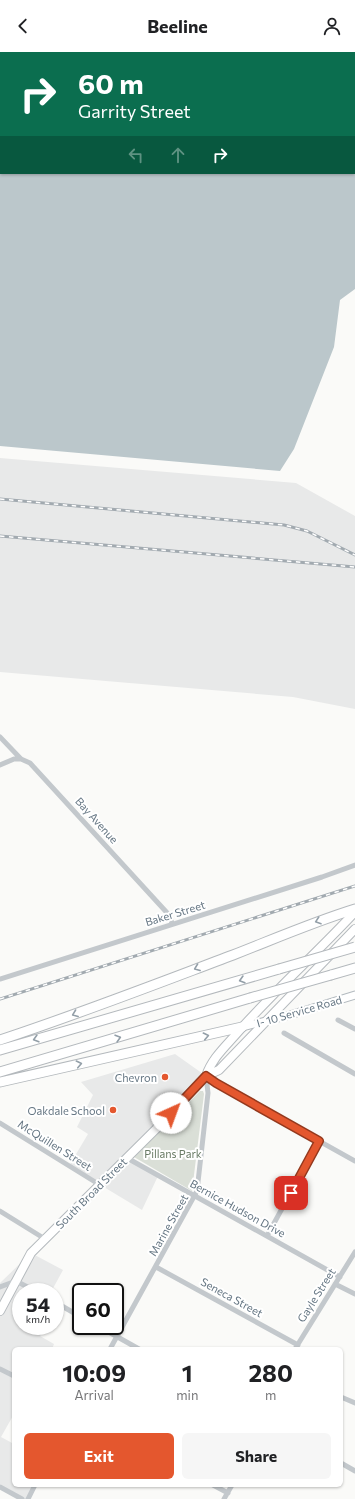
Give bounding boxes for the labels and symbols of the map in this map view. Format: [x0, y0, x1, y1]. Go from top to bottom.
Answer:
street label: Bay Avenue [73, 794, 121, 846]
street label: Baker Street [143, 898, 207, 928]
one-way arrow [314, 916, 321, 925]
one-way arrow [193, 964, 200, 972]
one-way arrow [238, 975, 245, 984]
street label: I- 10 Service Road [255, 993, 343, 1029]
one-way arrow [72, 1010, 79, 1018]
one-way arrow [203, 1033, 209, 1041]
one-way arrow [33, 1034, 40, 1043]
one-way arrow [114, 1034, 121, 1043]
one-way arrow [76, 1060, 82, 1069]
place label: Chevron [115, 1071, 157, 1084]
marker: Chevron [160, 1072, 170, 1082]
position arrow [150, 1092, 192, 1134]
place label: Oakdale School [28, 1104, 105, 1117]
marker: Oakdale School [108, 1105, 118, 1115]
street label: McQuillen Street [16, 1117, 95, 1173]
park label: Pillans Park [144, 1147, 202, 1160]
street label: South Broad Street [53, 1154, 130, 1231]
street label: Bernice Hudson Drive [188, 1176, 288, 1240]
pin [274, 1176, 308, 1210]
street label: Marine Street [146, 1191, 191, 1258]
street label: Gayle Street [294, 1265, 338, 1324]
street label: Seneca Street [199, 1275, 266, 1320]
speed limit sign: 60 [72, 1283, 124, 1335]

